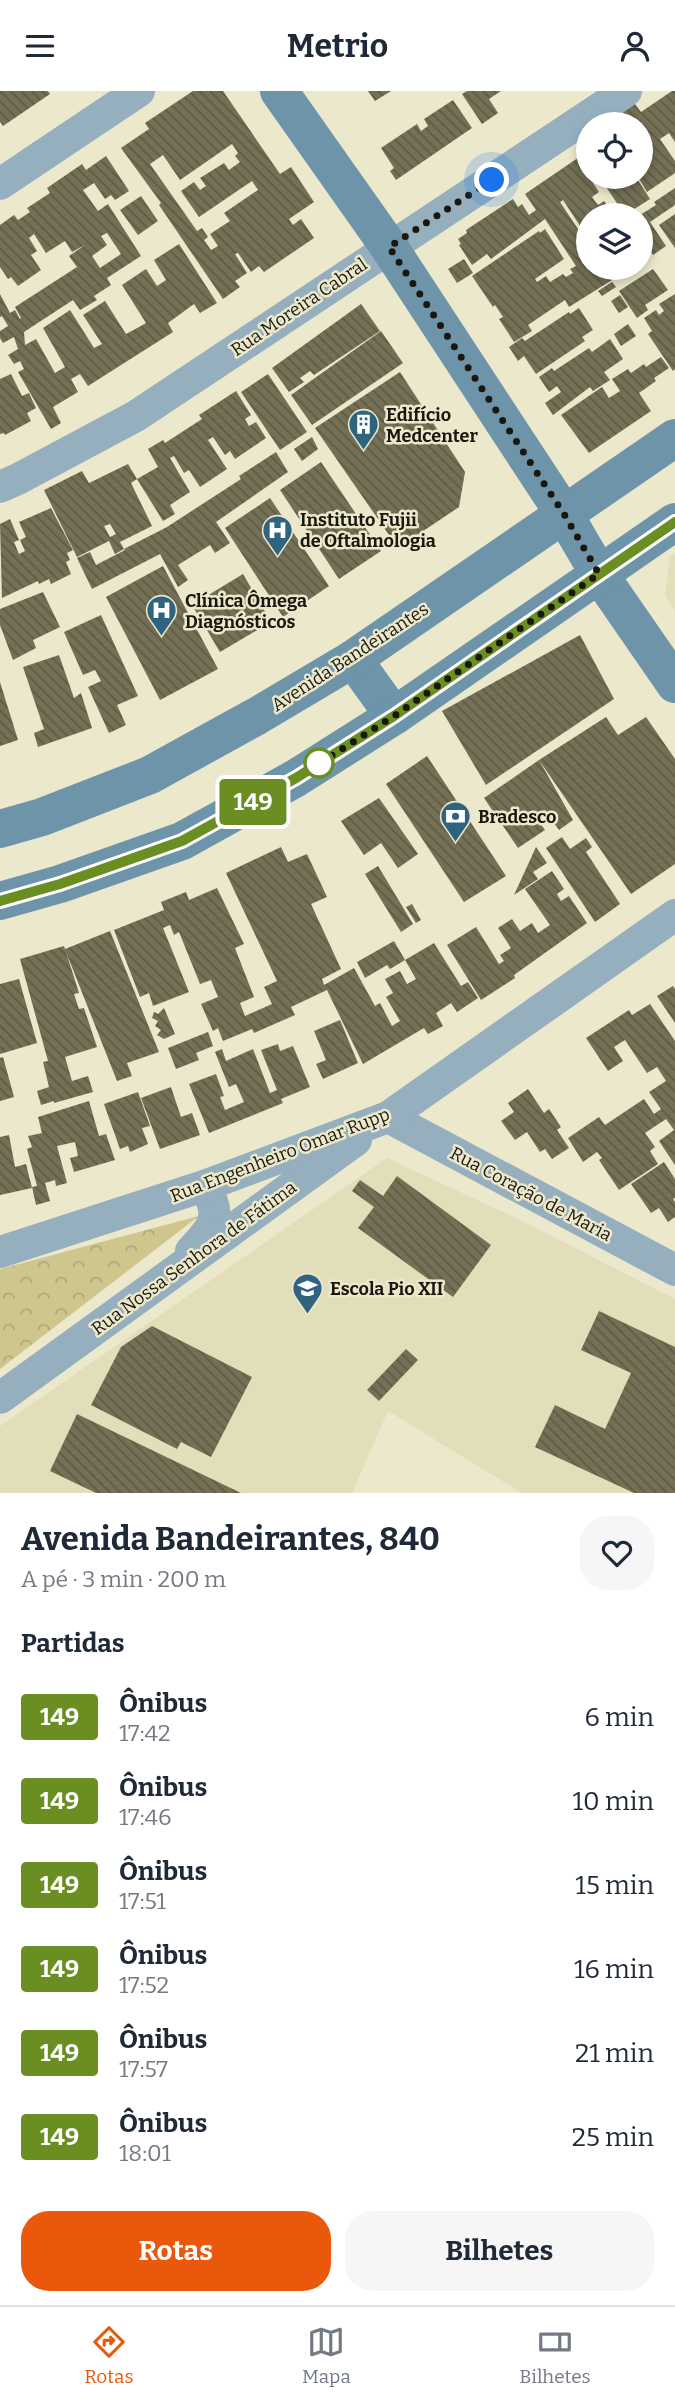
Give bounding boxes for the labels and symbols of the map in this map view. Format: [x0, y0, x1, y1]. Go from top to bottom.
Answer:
your location [474, 162, 509, 197]
street label: Rua Moreira Cabral [227, 253, 371, 361]
place label: Edifício Medcenter [386, 404, 478, 447]
building icon: Edifício Medcenter [346, 408, 380, 452]
place label: Instituto Fujii de Oftalmologia [300, 509, 436, 552]
hospital icon: Instituto Fujii de Oftalmologia [260, 513, 294, 557]
place label: Clínica Ômega Diagnósticos [185, 589, 307, 633]
hospital icon: Clínica Ômega Diagnósticos [145, 594, 179, 638]
street label: Avenida Bandeirantes [267, 598, 433, 716]
unlabelled marker [304, 748, 334, 778]
line badge: 149 [213, 779, 293, 825]
bank icon: Bradesco [438, 800, 472, 844]
place label: Bradesco [478, 806, 556, 828]
street label: Rua Engenheiro Omar Rupp [167, 1103, 393, 1207]
street label: Rua Coração de Maria [446, 1142, 616, 1246]
street label: Rua Nossa Senhora de Fátima [87, 1176, 301, 1340]
school or university icon: Escola Pio XII [290, 1272, 324, 1316]
place label: Escola Pio XII [330, 1278, 443, 1300]

